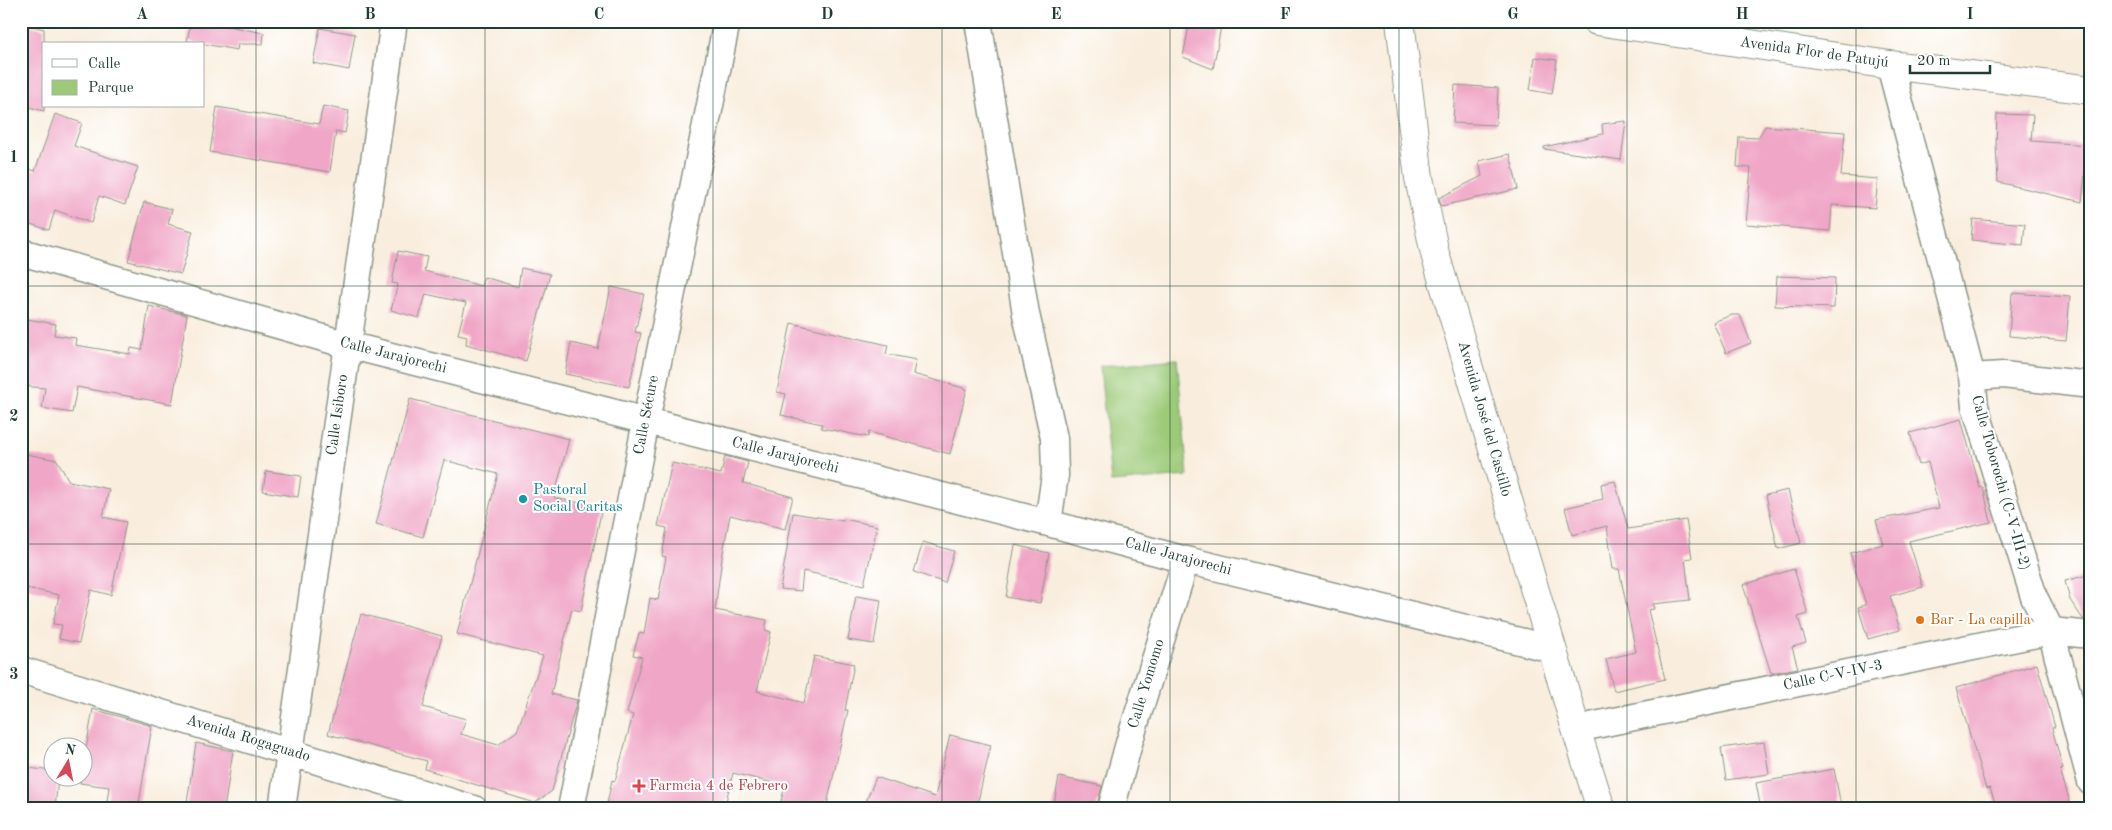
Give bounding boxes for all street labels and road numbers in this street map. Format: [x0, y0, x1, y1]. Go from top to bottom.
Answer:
street label: Avenida Flor de Patujú [1739, 35, 1889, 71]
street label: Calle Jarajorechi [338, 335, 448, 377]
street label: Avenida José del Castillo [1455, 339, 1513, 499]
street label: Calle Isiboro [325, 373, 351, 457]
street label: Calle Sécure [632, 374, 662, 456]
street label: Calle Toborochi (C-V-III-2) [1968, 394, 2032, 572]
street label: Calle Jarajorechi [730, 435, 840, 477]
street label: Calle Jarajorechi [1123, 536, 1233, 578]
street label: Calle Yomomo [1126, 638, 1168, 730]
street label: Calle C-V-IV-3 [1782, 658, 1884, 694]
street label: Avenida Rogaguado [184, 713, 312, 765]

